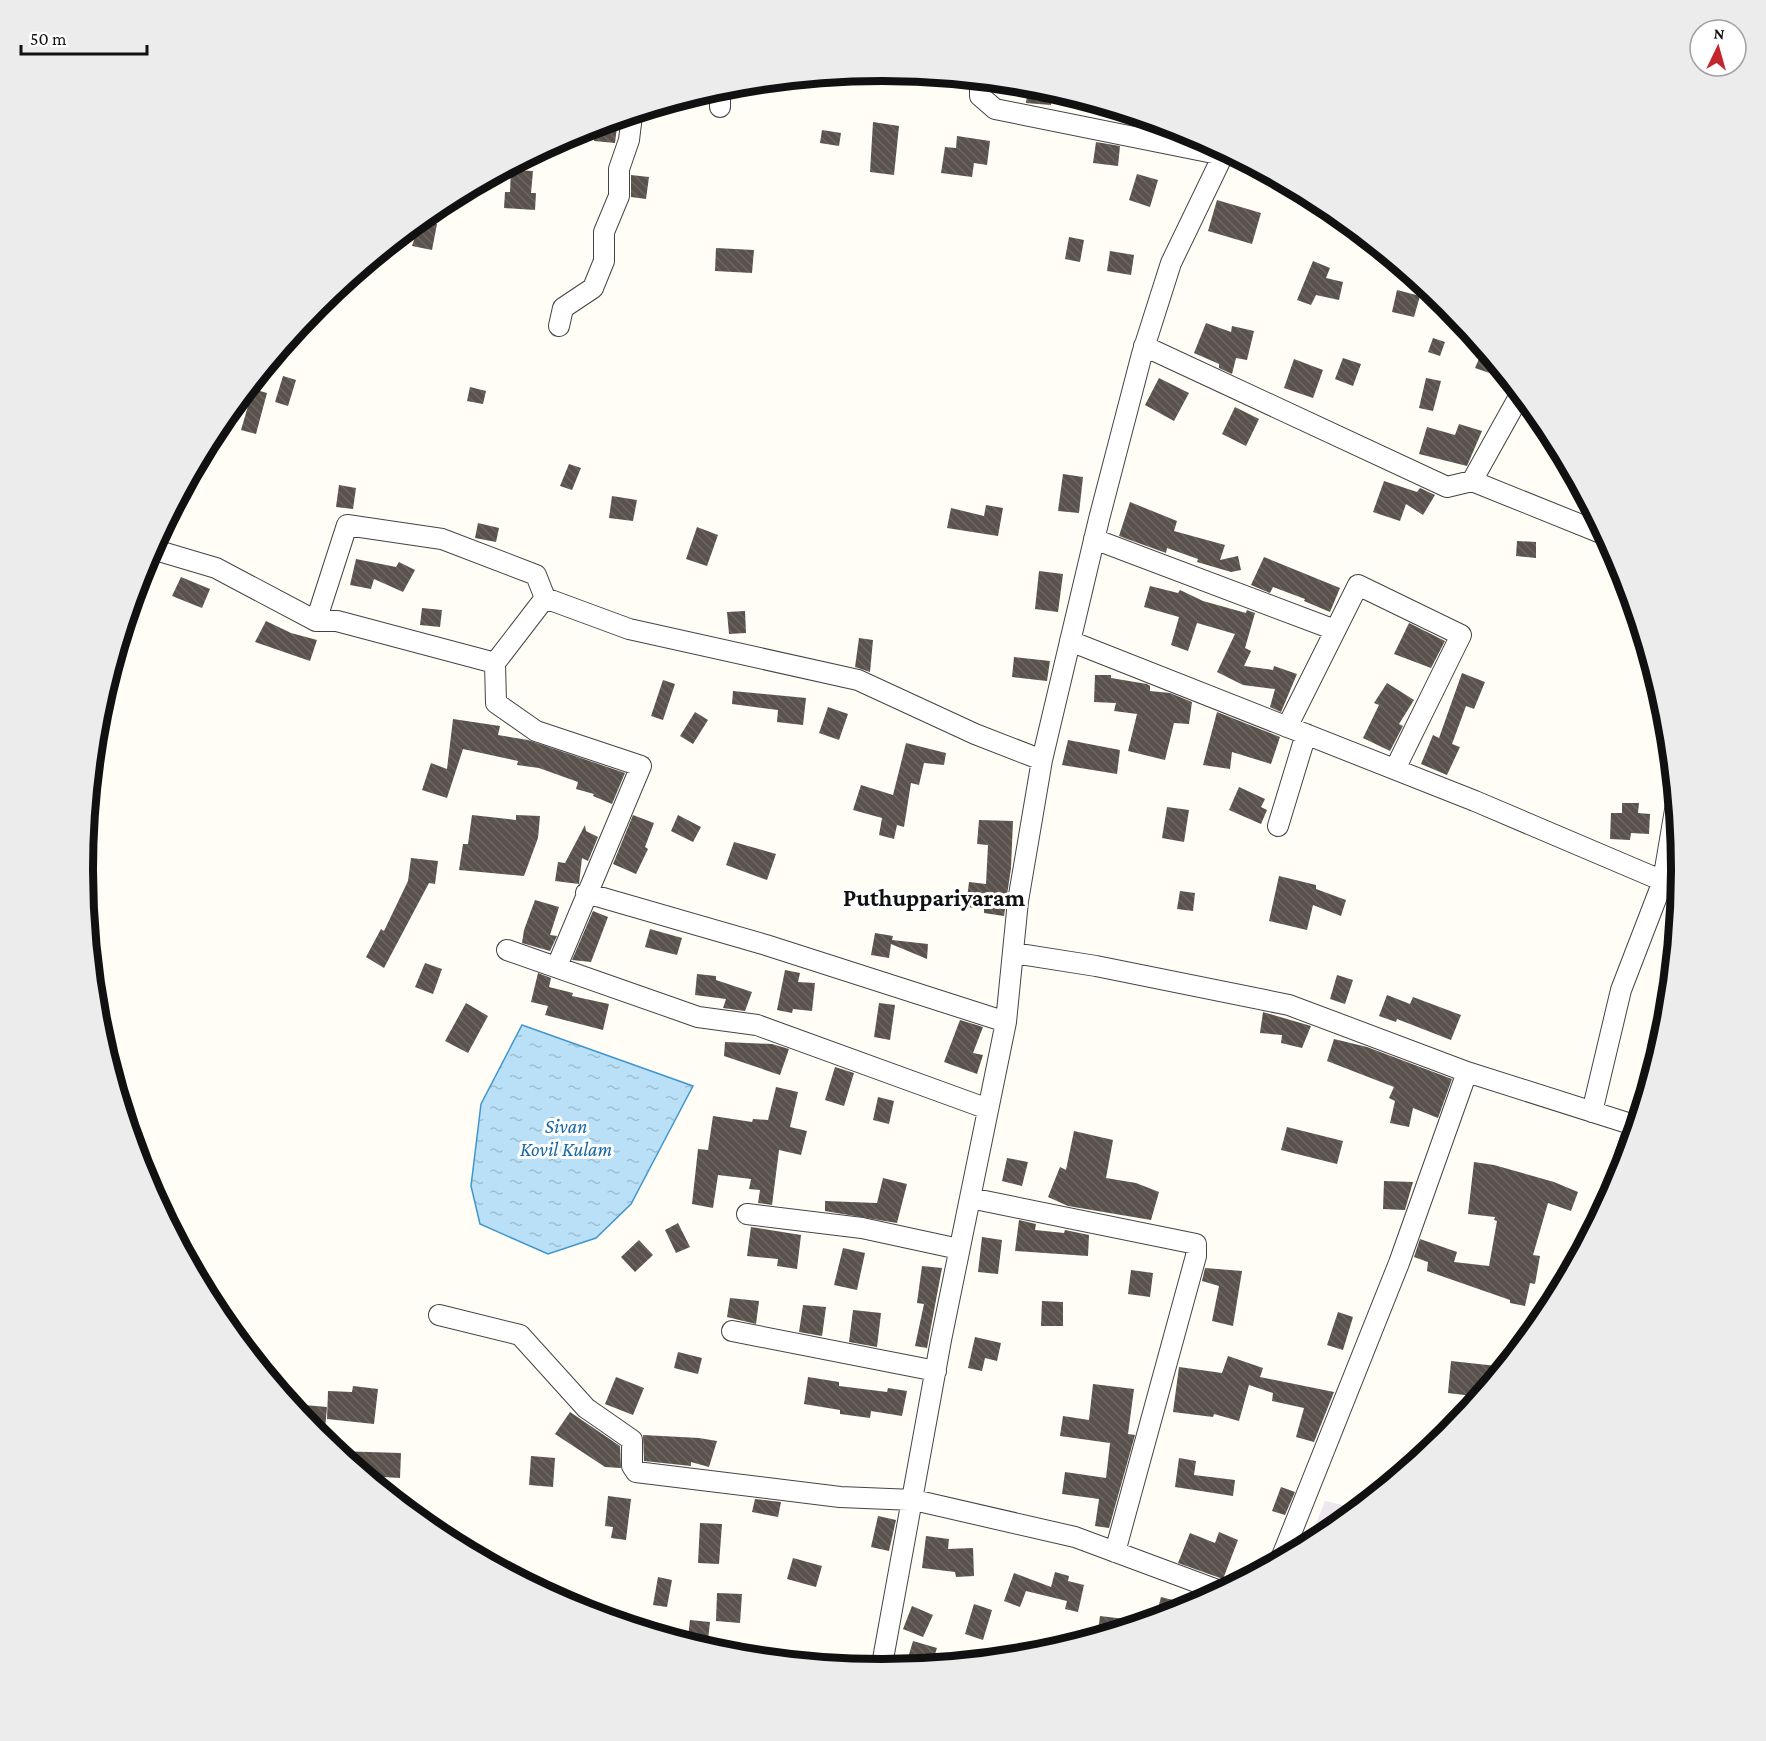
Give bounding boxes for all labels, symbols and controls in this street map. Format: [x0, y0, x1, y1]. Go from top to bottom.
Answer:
scale bar [21, 18, 147, 56]
north arrow [1688, 18, 1748, 78]
text: N [1713, 25, 1726, 43]
text: 50 m [30, 29, 67, 49]
district label: Puthuppariyaram [843, 884, 1026, 911]
water label: Sivan Kovil Kulam [520, 1115, 612, 1160]

